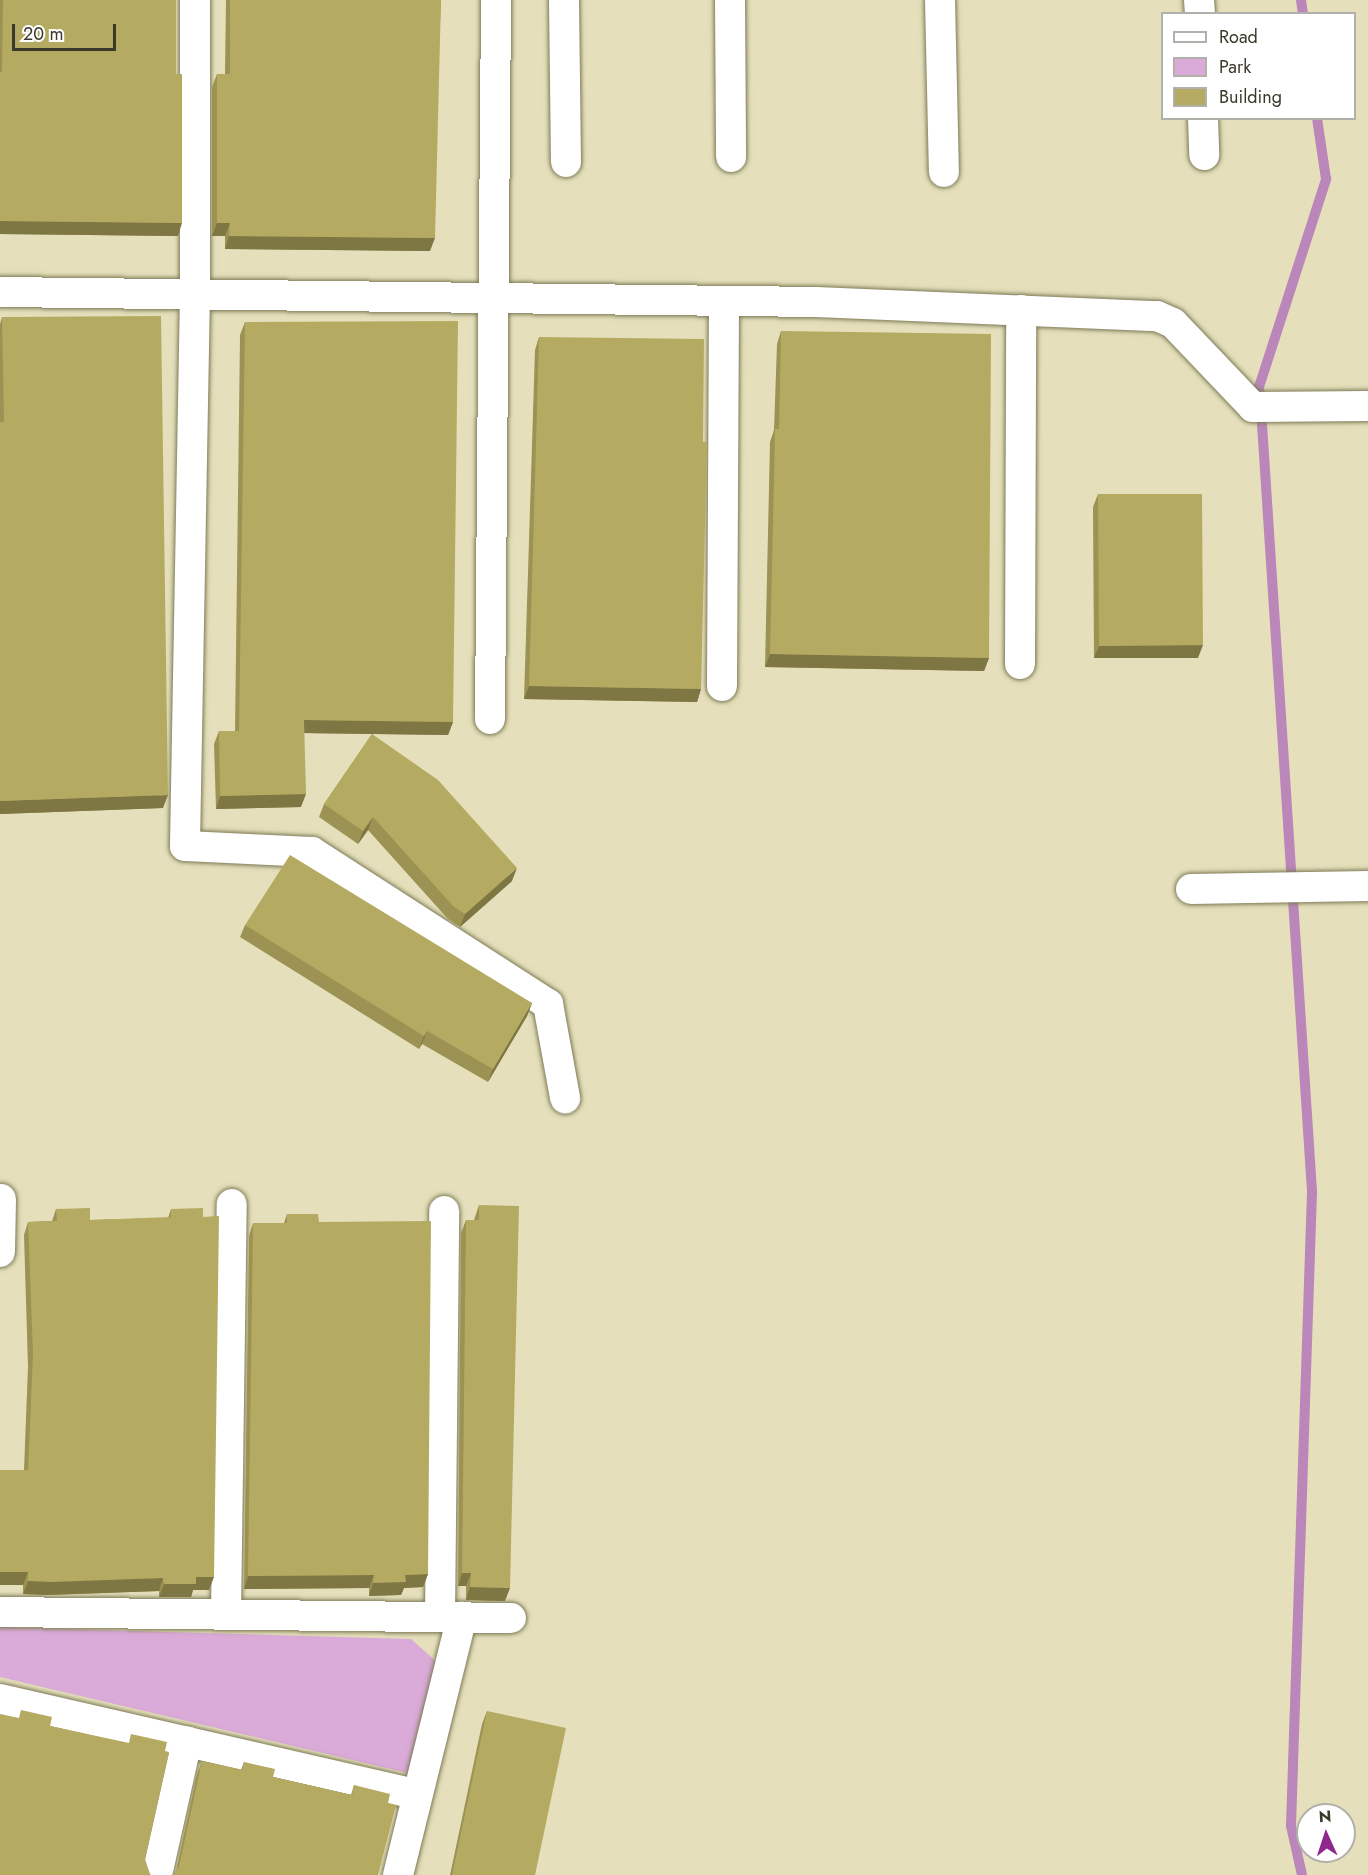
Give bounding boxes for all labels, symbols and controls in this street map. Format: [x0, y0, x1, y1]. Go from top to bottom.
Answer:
scale bar [15, 12, 118, 50]
legend [1161, 12, 1356, 120]
text: 20 m [23, 21, 63, 47]
text: Road [1219, 24, 1258, 50]
text: Park [1219, 54, 1251, 80]
text: Building [1219, 84, 1282, 110]
north arrow [1296, 1803, 1356, 1863]
text: N [1318, 1805, 1332, 1828]

